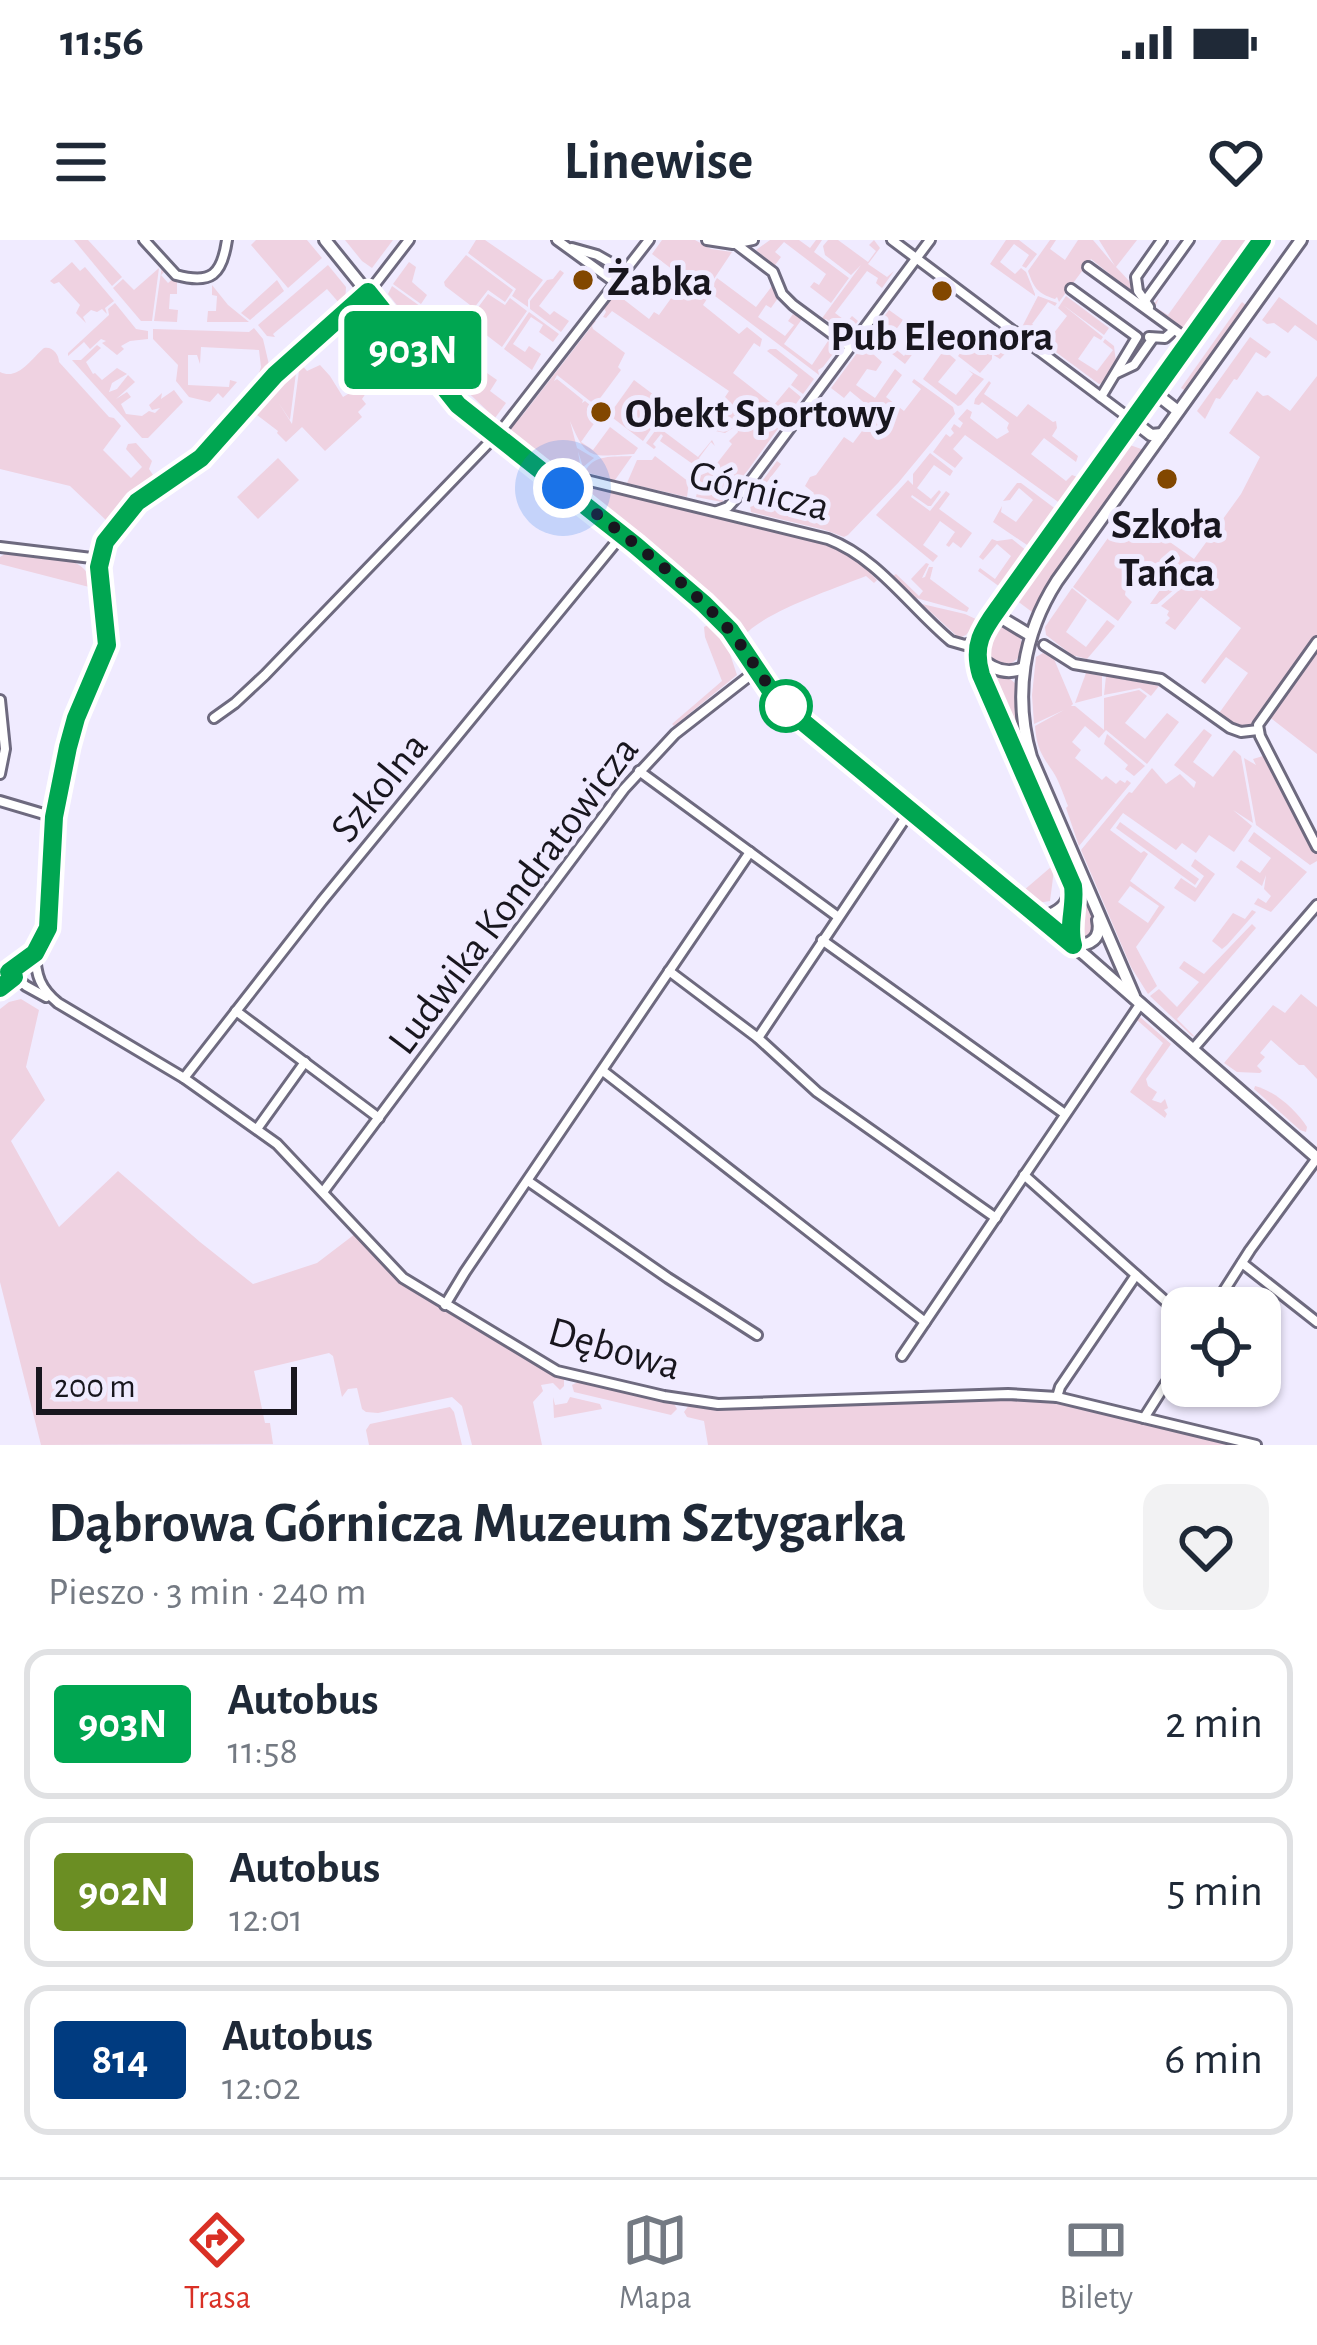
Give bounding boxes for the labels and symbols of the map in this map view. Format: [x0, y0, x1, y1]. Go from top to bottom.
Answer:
place label: Żabka [607, 258, 712, 303]
marker: Żabka [570, 267, 596, 293]
marker: Pub Eleonora [929, 278, 955, 304]
line badge: 903N [329, 311, 497, 389]
place label: Pub Eleonora [830, 316, 1054, 358]
place label: Obekt Sportowy [625, 393, 895, 435]
marker: Obekt Sportowy [588, 399, 614, 425]
street label: Górnicza [685, 453, 834, 529]
your location [533, 458, 593, 518]
marker: Szkoła Tańca [1154, 466, 1180, 492]
place label: Szkoła Tańca [1111, 504, 1223, 594]
unlabelled marker [761, 681, 811, 731]
street label: Szkolna [323, 724, 436, 850]
street label: Ludwika Kondratowicza [381, 728, 647, 1062]
street label: Dębowa [544, 1310, 685, 1388]
scale bar [36, 1361, 297, 1414]

